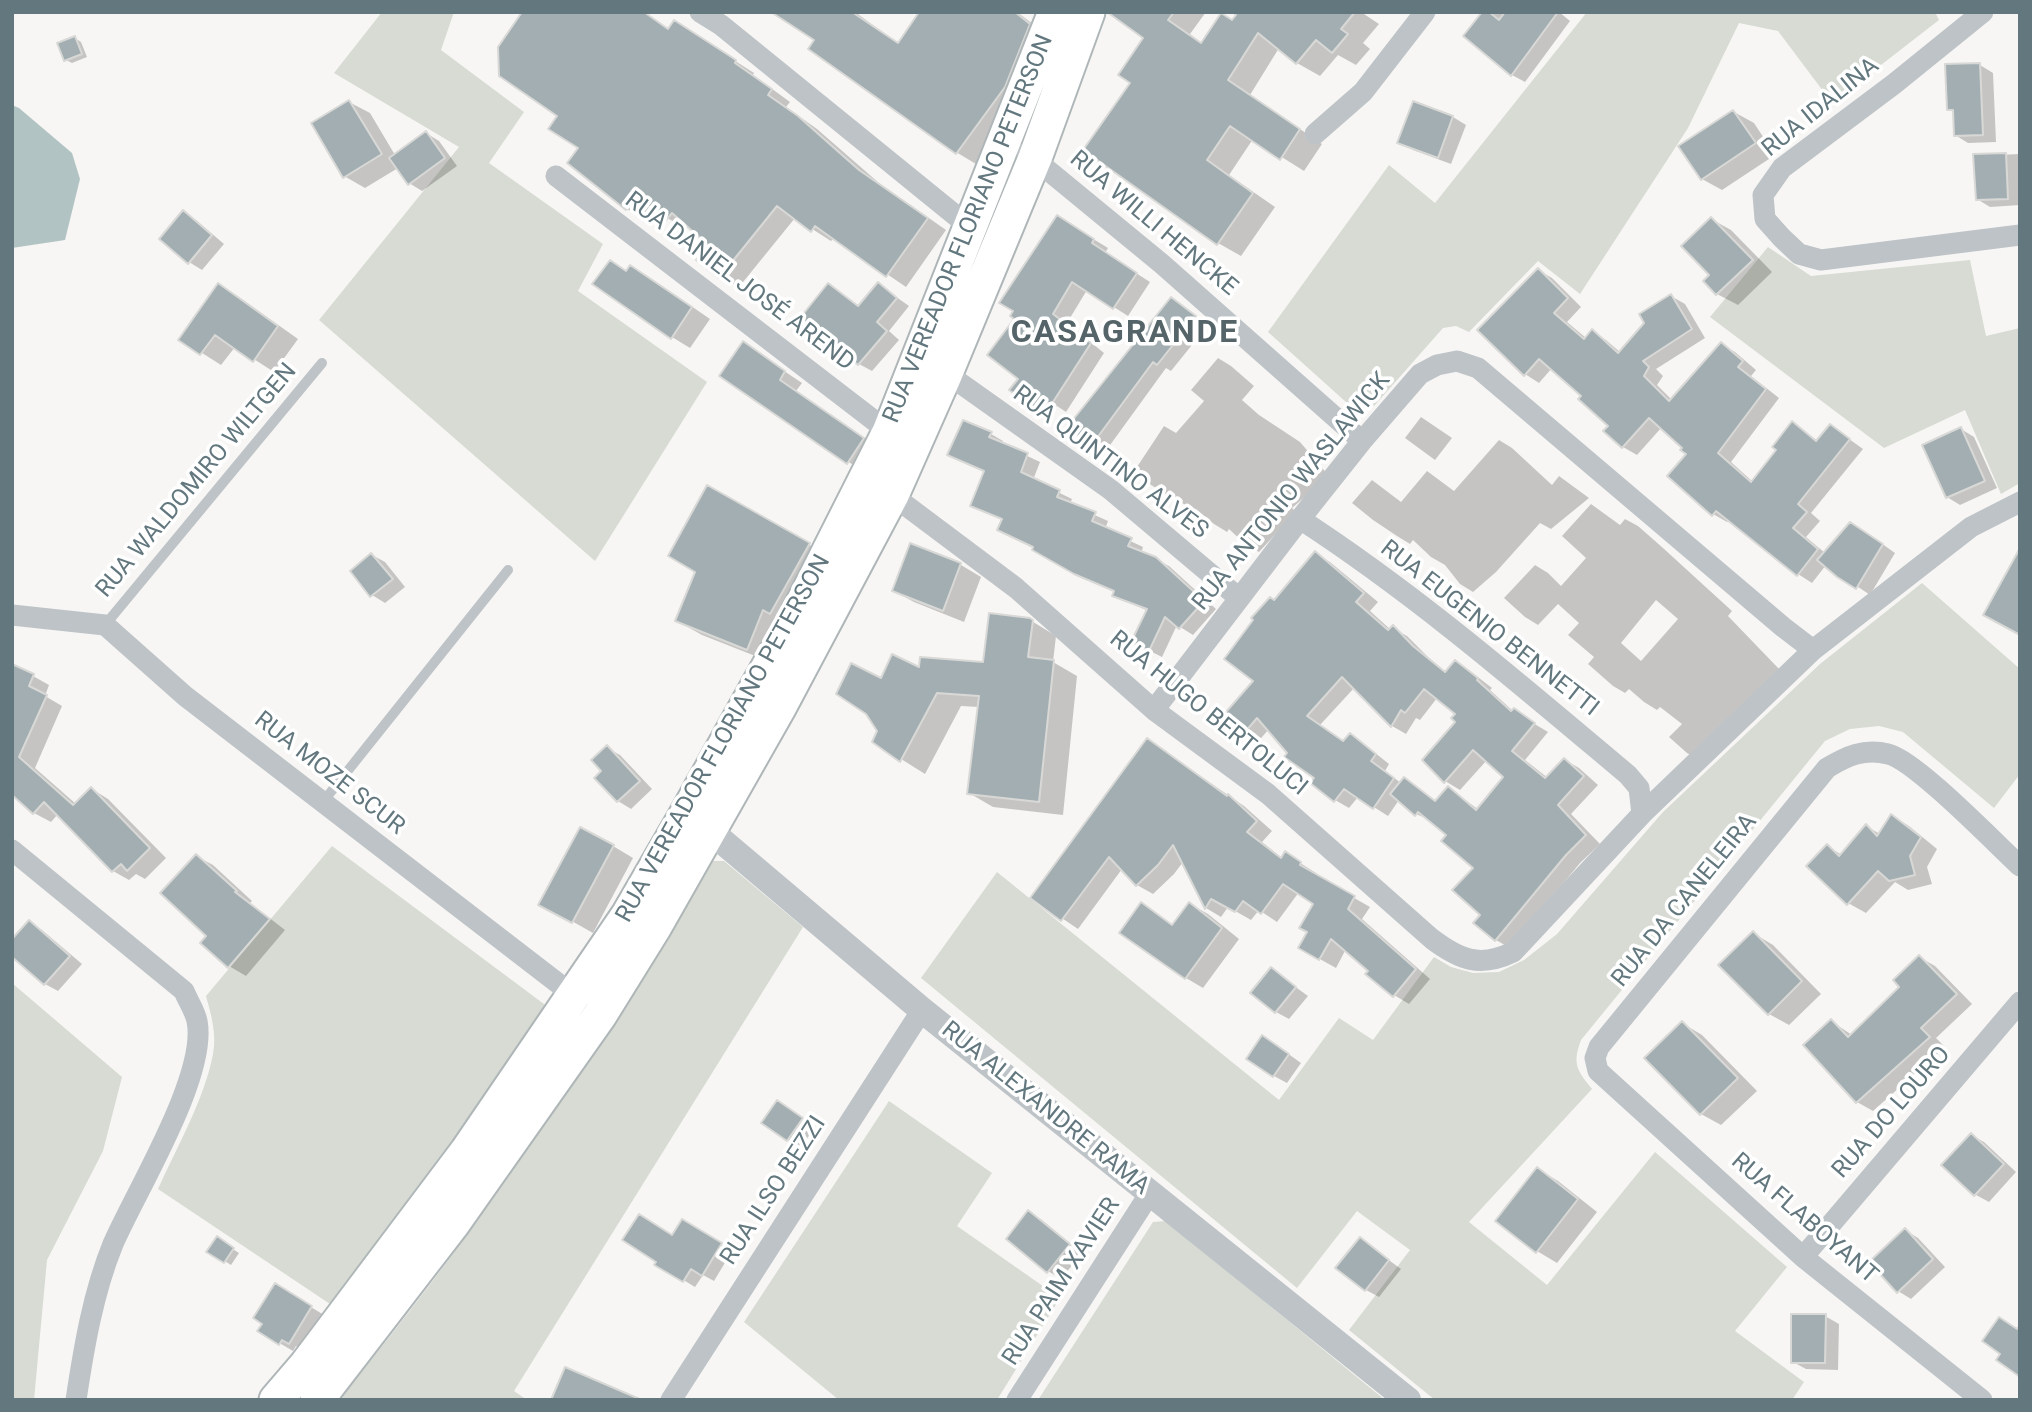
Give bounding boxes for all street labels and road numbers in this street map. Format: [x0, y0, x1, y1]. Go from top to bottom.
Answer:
street label: RUA VEREADOR FLORIANO PETERSON [878, 31, 1060, 427]
street label: RUA IDALINA [1757, 52, 1885, 164]
street label: RUA WILLI HENCKE [1063, 145, 1243, 303]
street label: RUA DANIEL JOSÉ AREND [619, 186, 859, 378]
street label: RUA WALDOMIRO WILTGEN [91, 358, 303, 604]
street label: RUA ANTONIO WASLAWICK [1187, 367, 1397, 617]
street label: RUA QUINTINO ALVES [1007, 380, 1213, 546]
street label: RUA EUGENIO BENNETTI [1374, 535, 1604, 723]
street label: RUA VEREADOR FLORIANO PETERSON [611, 550, 837, 928]
street label: RUA HUGO BERTOLUCI [1103, 625, 1313, 803]
street label: RUA MOZE SCUR [248, 706, 410, 842]
street label: RUA DA CANELEIRA [1606, 809, 1764, 993]
street label: RUA ALEXANDRE RAMA [935, 1016, 1155, 1202]
street label: RUA DO LOURO [1827, 1041, 1957, 1185]
street label: RUA ILSO BEZZI [715, 1111, 833, 1271]
street label: RUA FLABOYANT [1725, 1148, 1883, 1290]
street label: RUA PAIM XAVIER [997, 1193, 1127, 1371]

